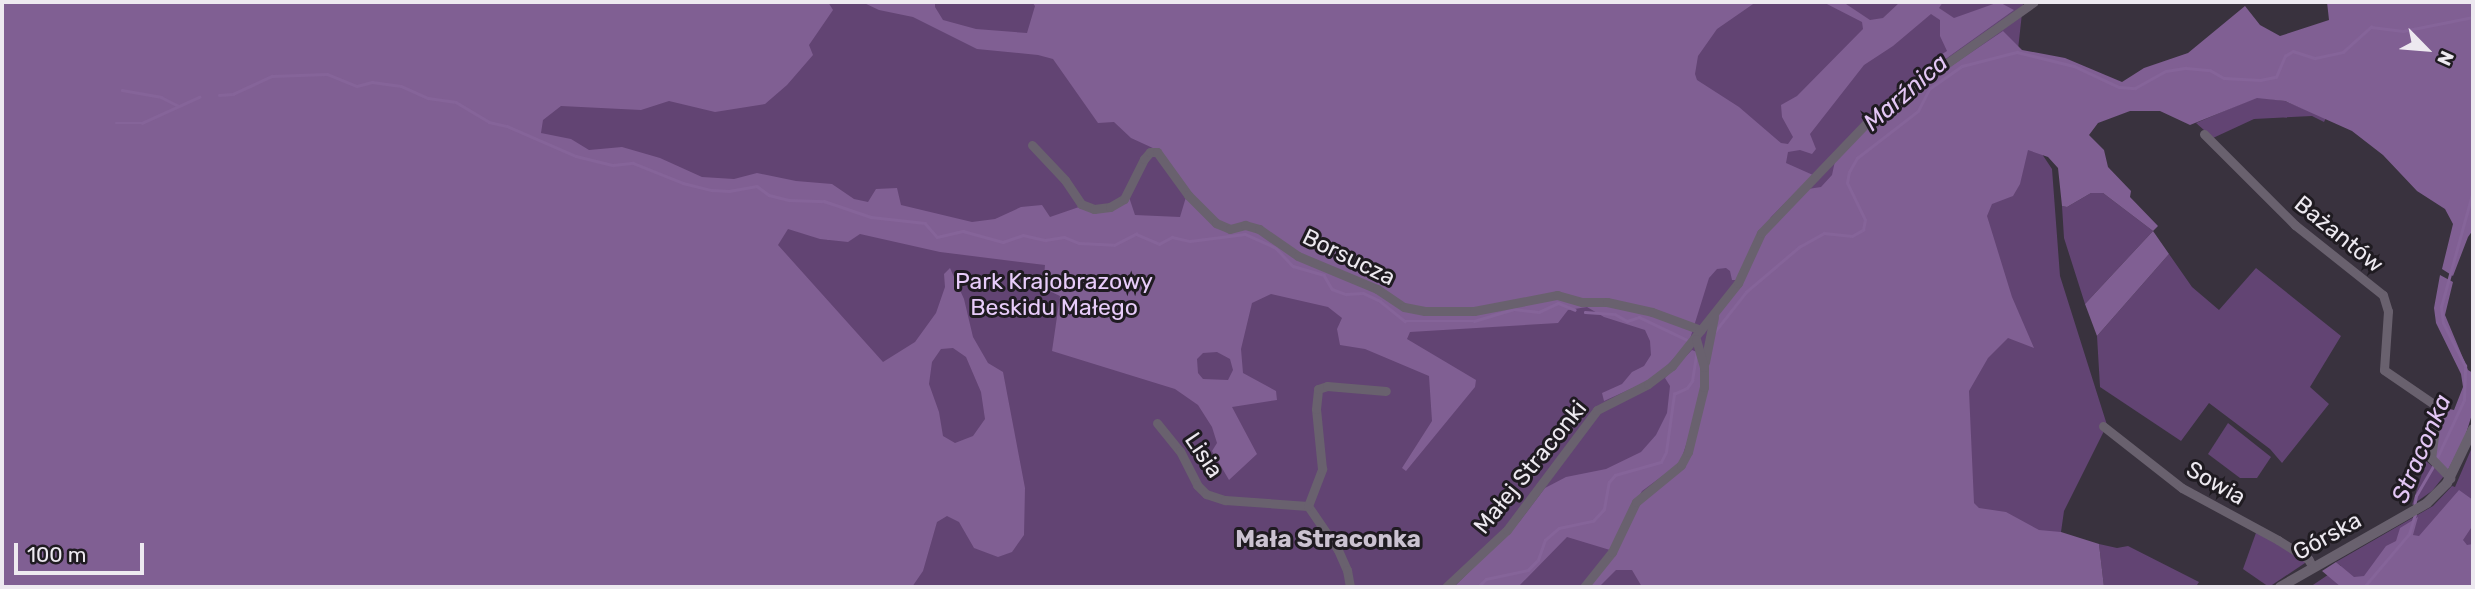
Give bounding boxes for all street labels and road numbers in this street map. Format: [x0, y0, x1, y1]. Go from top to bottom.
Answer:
street label: Bażantów [2289, 190, 2389, 278]
street label: Borsucza [1298, 223, 1400, 291]
street label: Małej Straconki [1468, 395, 1592, 539]
street label: Lisia [1179, 427, 1229, 483]
street label: Sowia [2181, 455, 2251, 511]
street label: Górska [2288, 506, 2366, 566]

